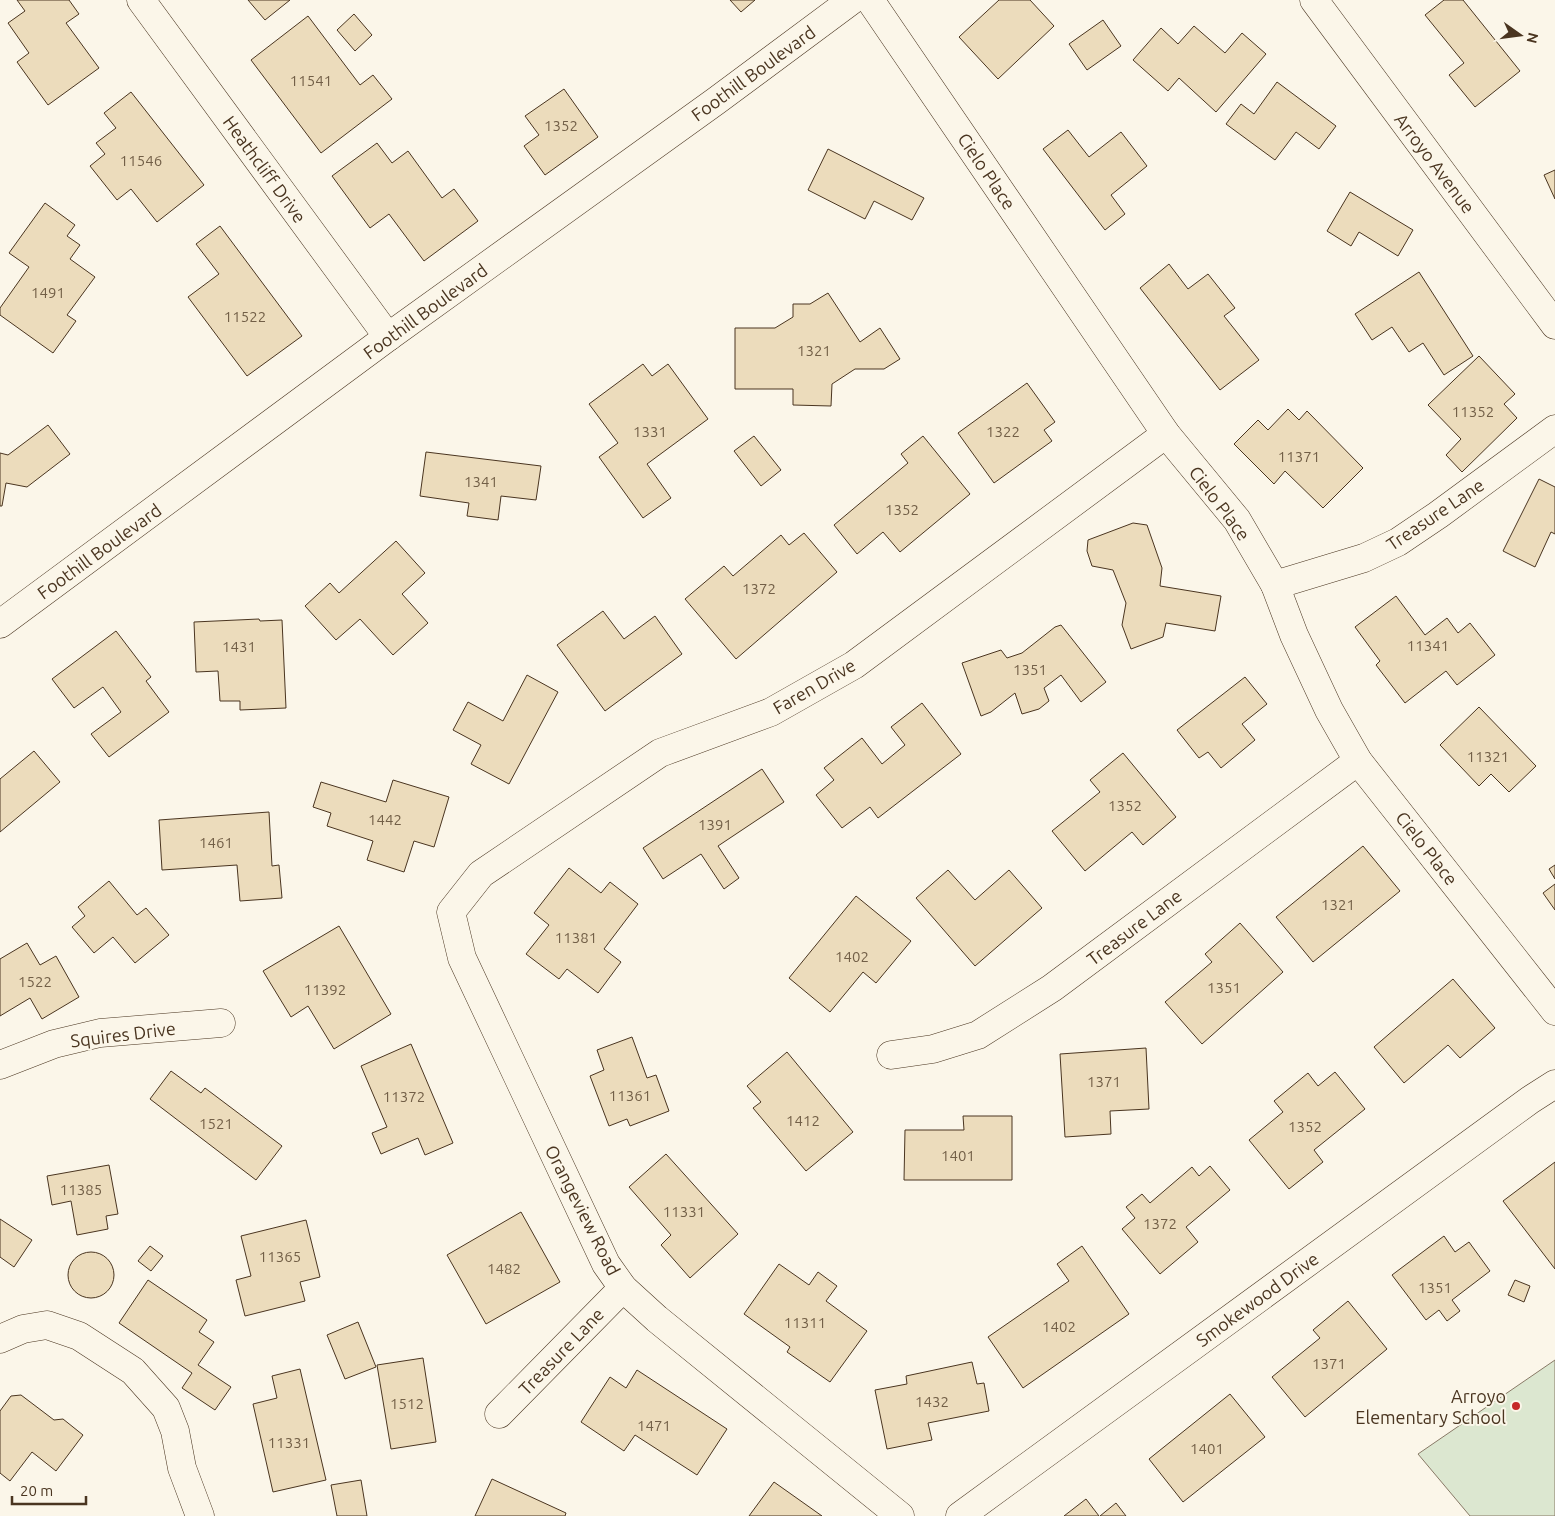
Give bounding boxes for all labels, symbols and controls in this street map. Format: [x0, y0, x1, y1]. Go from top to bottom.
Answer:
north arrow [1495, 10, 1545, 60]
street label: Foothill Boulevard [687, 21, 819, 125]
text: N [1524, 31, 1542, 45]
house number: 11541 [290, 72, 332, 89]
street label: Arroyo Avenue [1391, 109, 1479, 217]
street label: Heathcliff Drive [220, 112, 310, 226]
house number: 1352 [544, 117, 578, 134]
street label: Cielo Place [954, 129, 1020, 213]
house number: 11546 [120, 152, 162, 169]
street label: Foothill Boulevard [359, 259, 491, 363]
house number: 1491 [31, 284, 65, 301]
house number: 11522 [224, 308, 266, 325]
house number: 1321 [797, 342, 831, 359]
house number: 11352 [1452, 403, 1494, 420]
house number: 1331 [633, 423, 667, 440]
house number: 1322 [986, 423, 1020, 440]
house number: 11371 [1278, 448, 1320, 465]
street label: Cielo Place [1186, 462, 1254, 544]
house number: 1341 [464, 473, 498, 490]
street label: Treasure Lane [1383, 474, 1487, 554]
street label: Foothill Boulevard [33, 499, 165, 603]
house number: 1352 [885, 501, 919, 518]
house number: 1372 [742, 580, 776, 597]
house number: 11341 [1407, 637, 1449, 654]
house number: 1431 [222, 638, 256, 655]
street label: Faren Drive [769, 654, 859, 718]
house number: 1351 [1013, 661, 1047, 678]
house number: 11321 [1467, 748, 1509, 765]
house number: 1352 [1108, 797, 1142, 814]
street label: Cielo Place [1392, 807, 1462, 889]
house number: 1442 [368, 811, 402, 828]
house number: 1391 [698, 816, 732, 833]
house number: 1461 [199, 834, 233, 851]
street label: Treasure Lane [1083, 885, 1185, 969]
house number: 1321 [1321, 896, 1355, 913]
house number: 11381 [555, 929, 597, 946]
house number: 1402 [835, 948, 869, 965]
house number: 1522 [18, 973, 52, 990]
house number: 1351 [1207, 979, 1241, 996]
house number: 11392 [304, 981, 346, 998]
street label: Squires Drive [69, 1018, 177, 1050]
house number: 1371 [1087, 1073, 1121, 1090]
house number: 11361 [609, 1087, 651, 1104]
house number: 11372 [383, 1088, 425, 1105]
house number: 1412 [786, 1112, 820, 1129]
house number: 1521 [199, 1115, 233, 1132]
house number: 1352 [1288, 1118, 1322, 1135]
street label: Orangeview Road [542, 1142, 624, 1278]
house number: 1401 [941, 1147, 975, 1164]
house number: 11385 [60, 1181, 102, 1198]
house number: 11331 [663, 1203, 705, 1220]
house number: 1372 [1143, 1215, 1177, 1232]
house number: 11365 [259, 1248, 301, 1265]
street label: Smokewood Drive [1192, 1248, 1322, 1350]
house number: 1482 [487, 1260, 521, 1277]
house number: 1351 [1418, 1279, 1452, 1296]
street label: Treasure Lane [515, 1303, 607, 1399]
house number: 11311 [784, 1314, 826, 1331]
house number: 1402 [1042, 1318, 1076, 1335]
house number: 1371 [1312, 1355, 1346, 1372]
place label: Arroyo Elementary School [1355, 1386, 1506, 1427]
house number: 1432 [915, 1393, 949, 1410]
house number: 1512 [390, 1395, 424, 1412]
marker: Arroyo Elementary School [1510, 1400, 1522, 1412]
house number: 1471 [637, 1417, 671, 1434]
house number: 11331 [268, 1434, 310, 1451]
house number: 1401 [1190, 1440, 1224, 1457]
scale bar [12, 1474, 86, 1506]
text: 20 m [20, 1482, 53, 1499]

